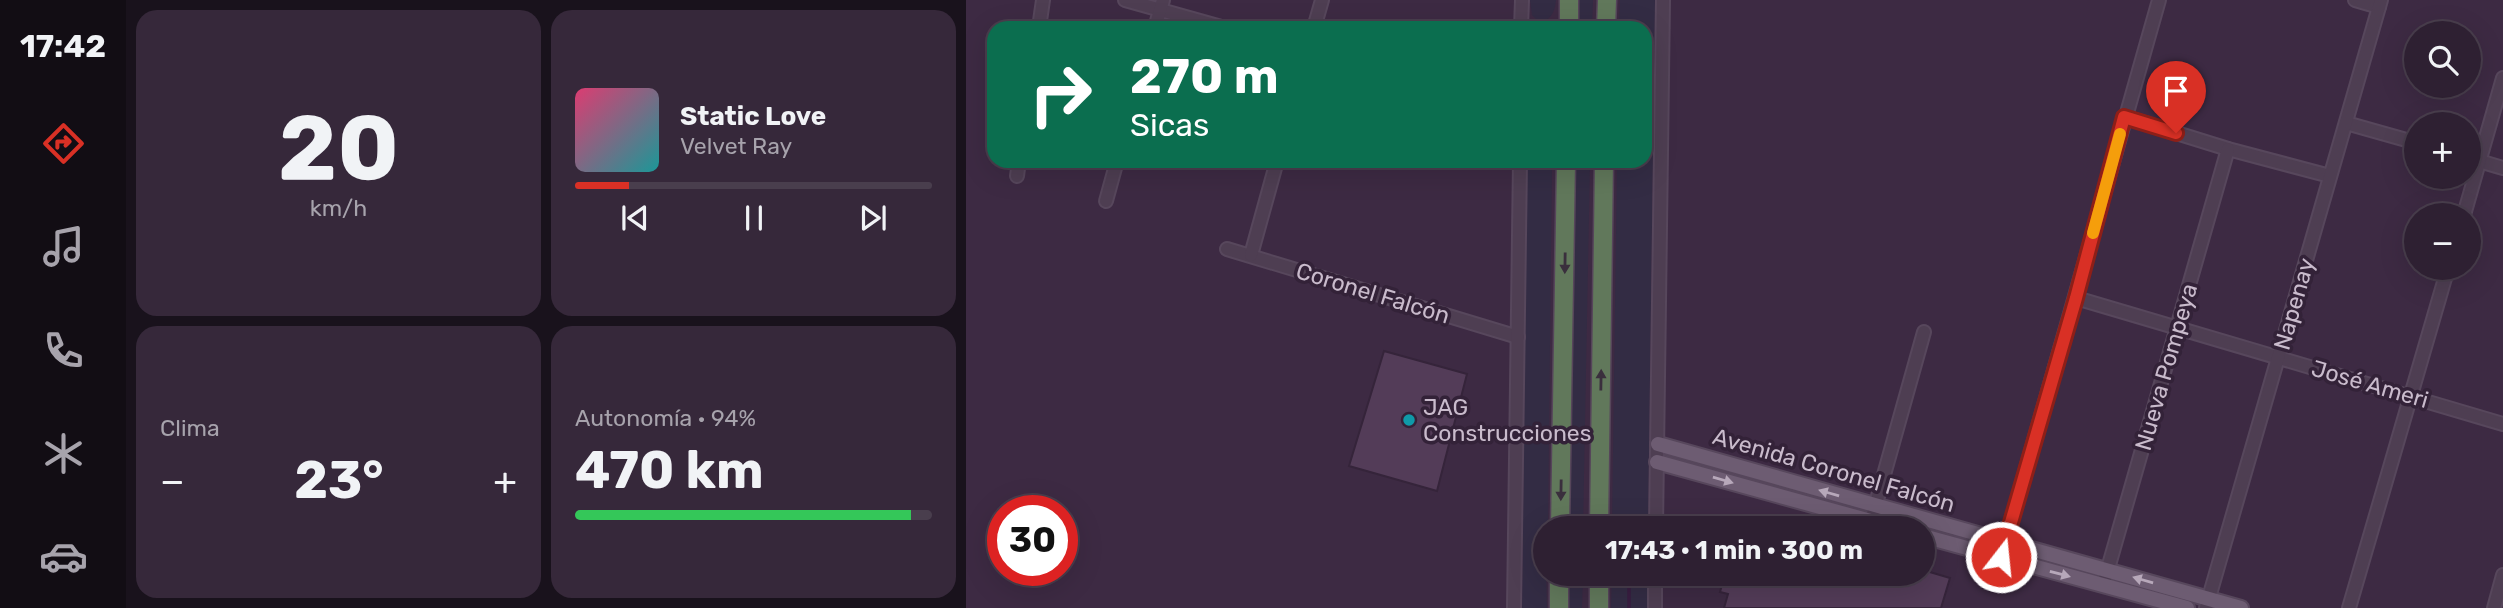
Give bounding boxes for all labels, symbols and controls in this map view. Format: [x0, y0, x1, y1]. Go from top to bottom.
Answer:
map controls [2404, 21, 2481, 280]
button: search [2404, 21, 2481, 98]
text: 17:42 [20, 27, 106, 65]
text: 270 m [1130, 47, 1279, 105]
icon: right [1015, 49, 1106, 140]
pin [2146, 61, 2206, 133]
icon: arrive [2157, 72, 2195, 110]
text: 20 [278, 94, 399, 202]
text: Static Love [680, 101, 826, 132]
text: Sicas [1130, 106, 1209, 144]
button: + [2404, 112, 2481, 189]
icon: directions [39, 119, 88, 168]
text: Velvet Ray [680, 132, 792, 160]
text: km/h [310, 194, 367, 222]
icon: previous [616, 199, 654, 237]
icon: pause [735, 199, 773, 237]
icon: next [854, 199, 892, 237]
button: − [2404, 203, 2481, 280]
icon: music [39, 222, 88, 271]
one-way arrow [1559, 252, 1571, 274]
street label: Napenay [2268, 255, 2321, 353]
street label: Coronel Falcón [1293, 256, 1453, 330]
street label: Nueva Pompeya [2129, 280, 2203, 454]
icon: phone [39, 326, 88, 375]
street label: José Ameri [2308, 354, 2432, 414]
one-way arrow [1595, 369, 1607, 391]
place label: JAG Construcciones [1423, 393, 1591, 447]
text: Autonomía · 94% [575, 404, 756, 432]
marker: JAG Construcciones [1401, 412, 1417, 428]
text: Clima [160, 414, 220, 442]
street label: Avenida Coronel Falcón [1710, 422, 1958, 518]
icon: climate [39, 429, 88, 478]
text: 470 km [575, 439, 764, 501]
text: 23° [294, 449, 384, 511]
text: − [160, 458, 185, 504]
text: + [493, 458, 517, 504]
one-way arrow [1713, 476, 1734, 486]
one-way arrow [1555, 479, 1567, 501]
one-way arrow [1819, 487, 1840, 497]
speed limit sign: 30 [987, 495, 1078, 586]
position arrow [1964, 520, 2038, 594]
icon: car [39, 532, 88, 581]
text: 17:43 · 1 min · 300 m [1605, 535, 1863, 566]
one-way arrow [2049, 569, 2071, 580]
one-way arrow [2132, 575, 2153, 585]

